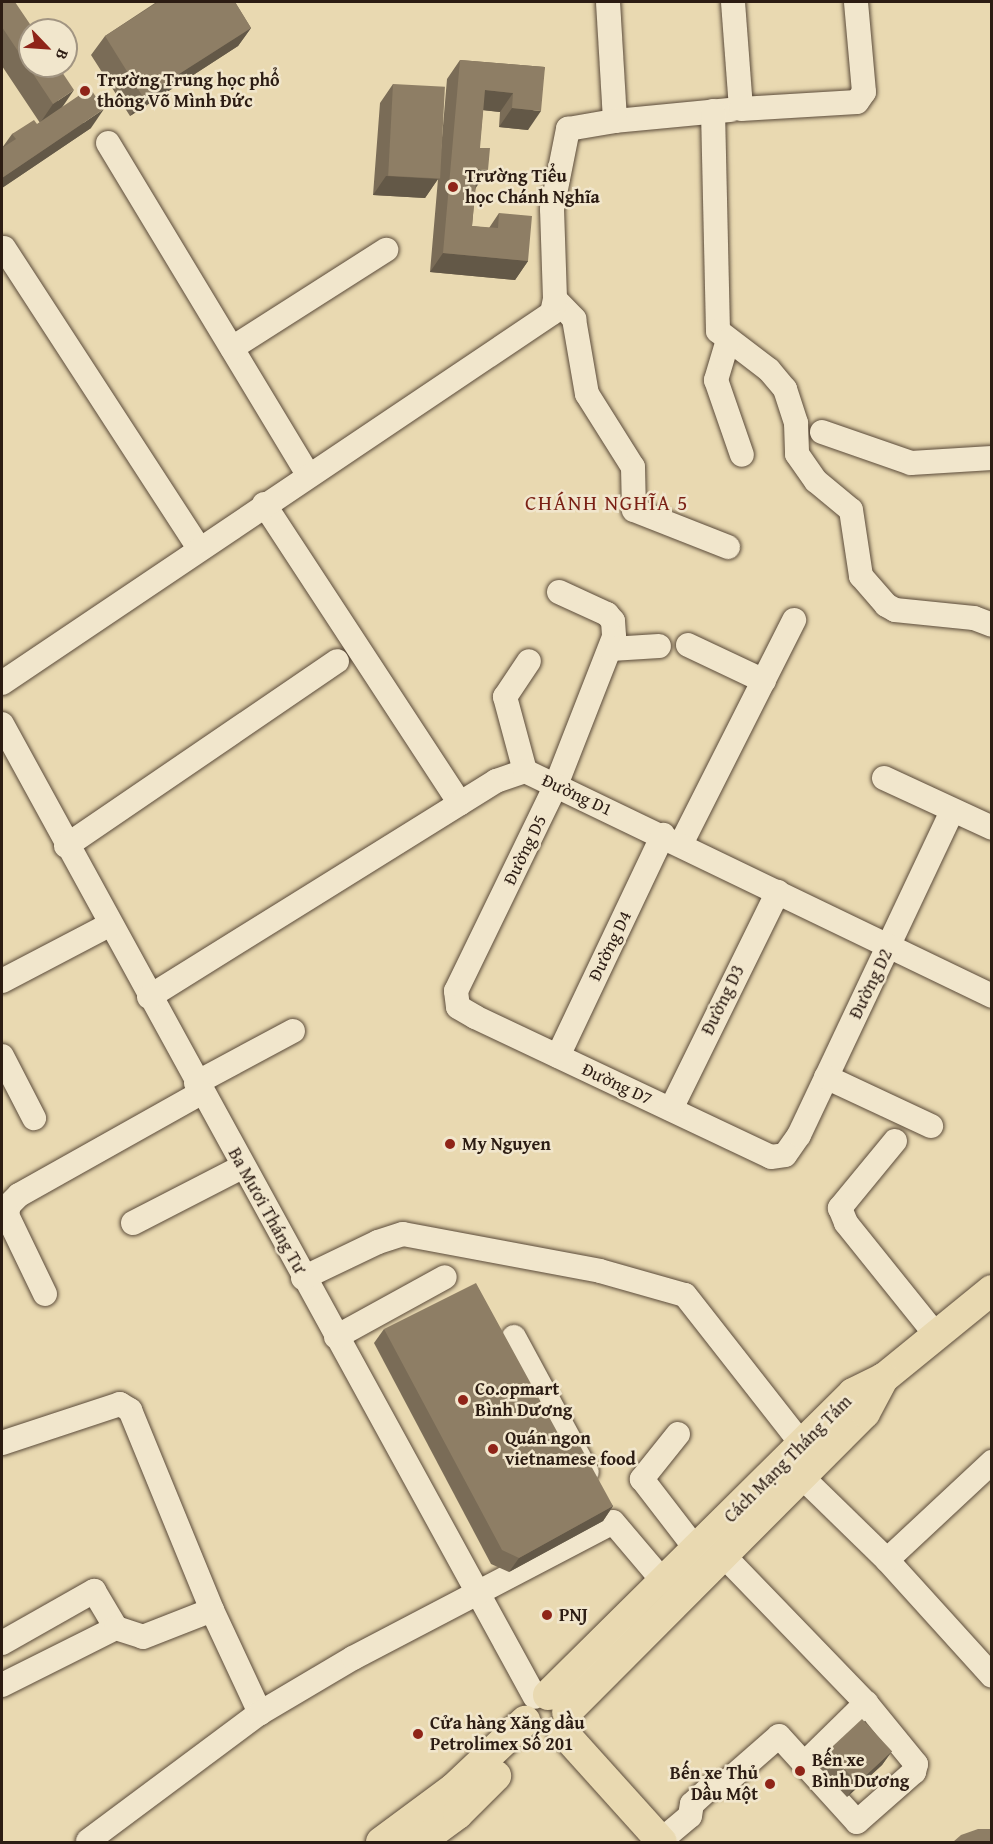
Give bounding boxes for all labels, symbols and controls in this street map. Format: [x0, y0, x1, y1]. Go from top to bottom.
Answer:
north arrow [18, 18, 78, 78]
text: B [50, 45, 75, 64]
place label: Trường Trung học phổ thông Võ Mình Đức [97, 70, 280, 112]
marker: Trường Trung học phổ thông Võ Mình Đức [78, 84, 92, 98]
place label: Trường Tiểu học Chánh Nghĩa [465, 166, 600, 208]
marker: Trường Tiểu học Chánh Nghĩa [446, 180, 460, 194]
district label: CHÁNH NGHĨA 5 [525, 490, 689, 516]
street label: Đường D1 [538, 769, 616, 821]
street label: Đường D5 [499, 812, 551, 888]
street label: Đường D4 [584, 908, 636, 984]
street label: Đường D2 [845, 946, 897, 1022]
street label: Đường D3 [697, 962, 749, 1038]
street label: Đường D7 [578, 1058, 656, 1110]
place label: My Nguyen [462, 1133, 551, 1155]
marker: My Nguyen [443, 1137, 457, 1151]
street label: Ba Mươi Tháng Tư [223, 1144, 311, 1278]
place label: Co.opmart Bình Dương [475, 1379, 572, 1422]
street label: Cách Mạng Tháng Tám [720, 1391, 856, 1527]
marker: Co.opmart Bình Dương [456, 1393, 470, 1407]
place label: Quán ngon vietnamese food [505, 1428, 636, 1470]
marker: Quán ngon vietnamese food [486, 1442, 500, 1456]
place label: PNJ [559, 1604, 588, 1626]
marker: PNJ [540, 1608, 554, 1622]
place label: Cửa hàng Xăng dầu Petrolimex Số 201 [430, 1713, 585, 1756]
marker: Cửa hàng Xăng dầu Petrolimex Số 201 [411, 1727, 425, 1741]
place label: Bến xe Bình Dương [812, 1750, 909, 1792]
place label: Bến xe Thủ Dầu Một [670, 1763, 758, 1806]
marker: Bến xe Bình Dương [793, 1764, 807, 1778]
marker: Bến xe Thủ Dầu Một [763, 1777, 777, 1791]

